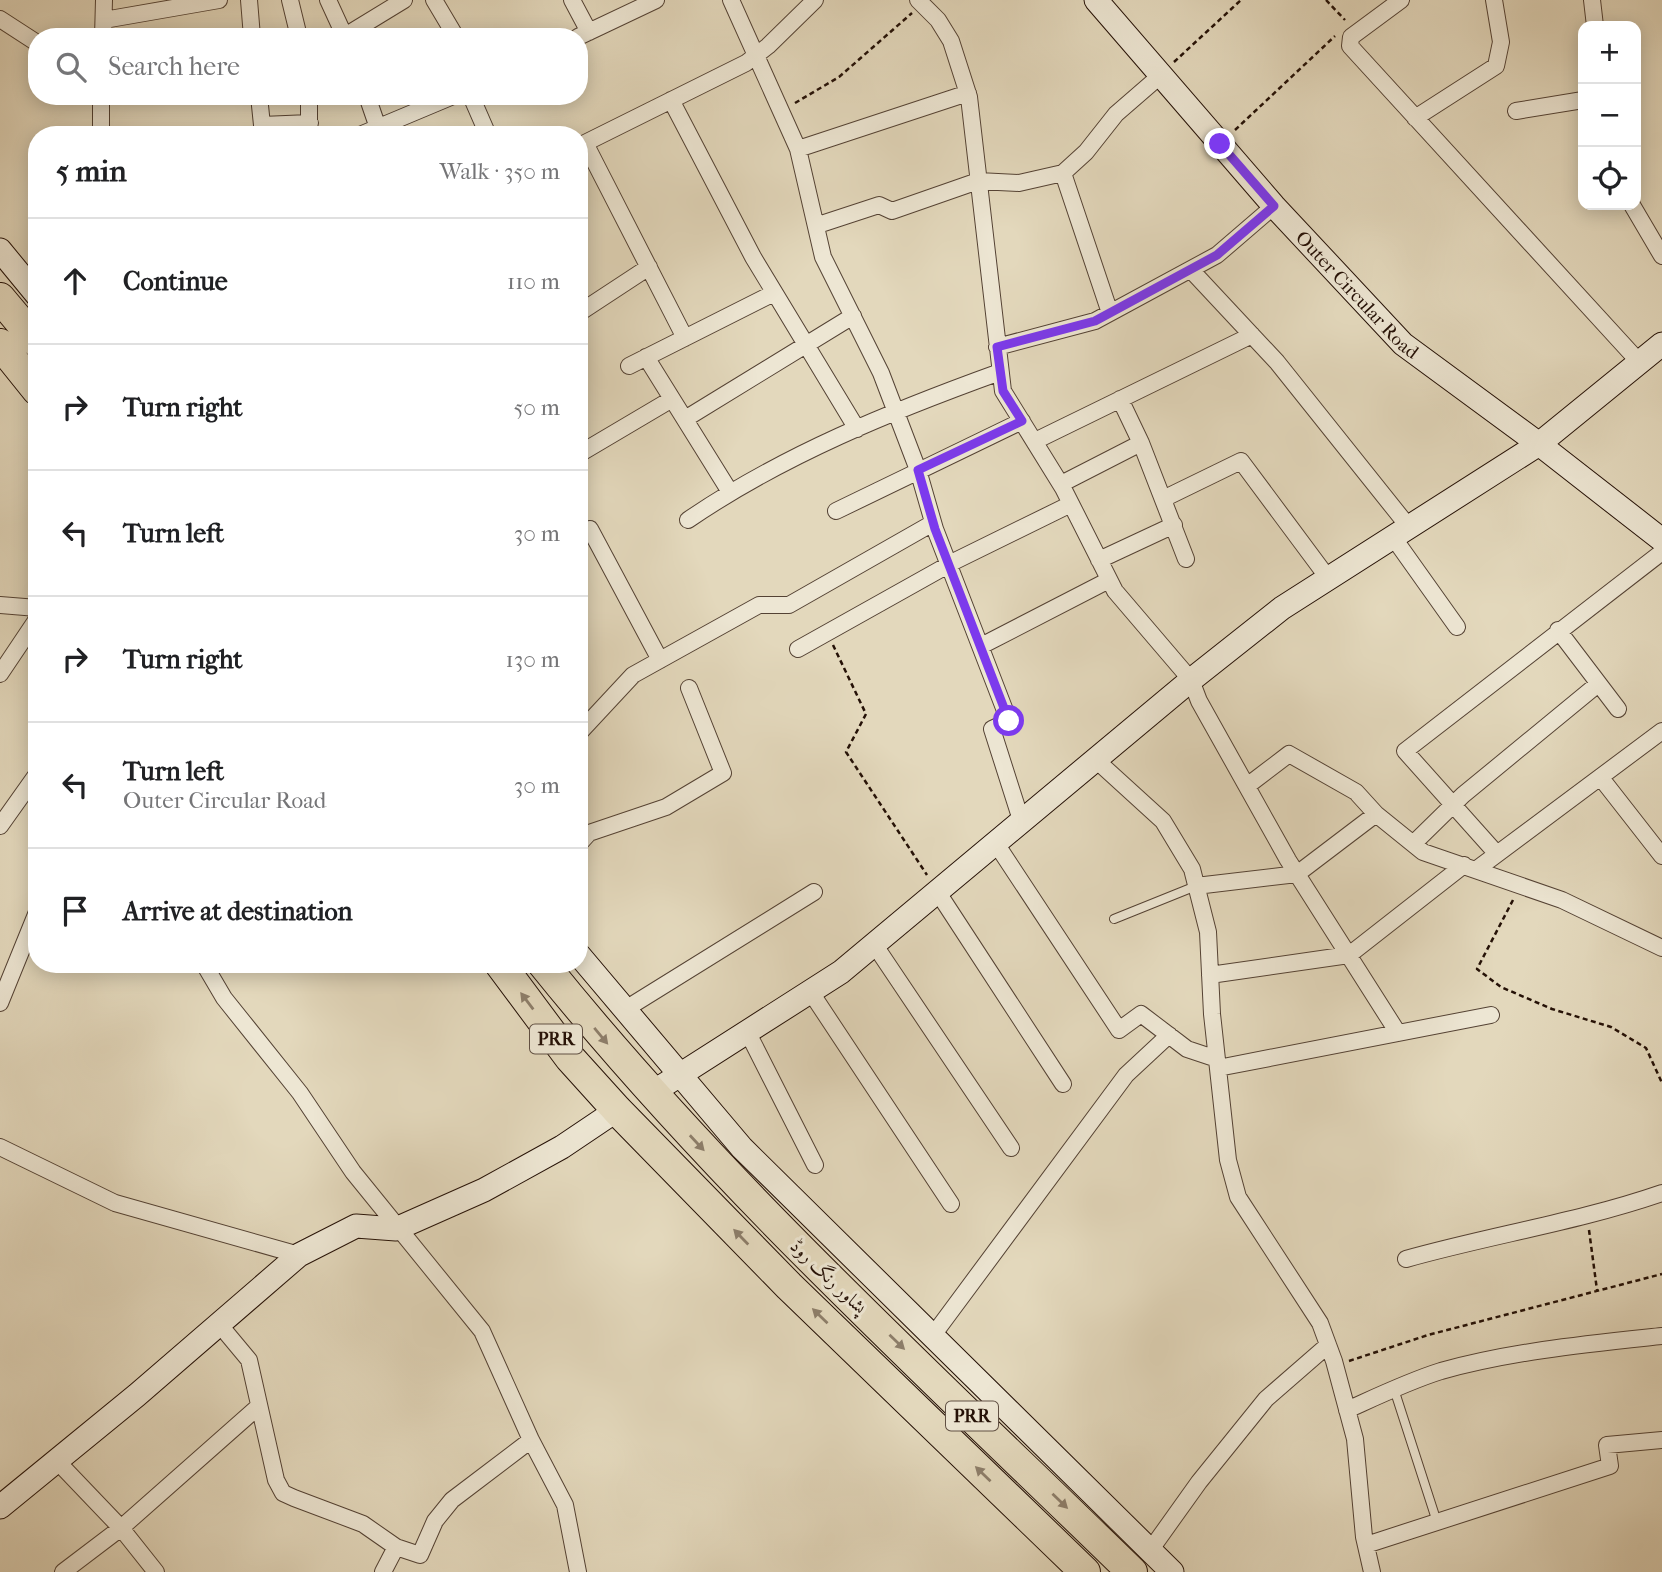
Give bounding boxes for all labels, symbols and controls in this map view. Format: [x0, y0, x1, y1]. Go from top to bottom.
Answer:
map controls [1578, 21, 1641, 210]
button: + [1578, 21, 1641, 84]
search box [28, 28, 588, 105]
icon: search [52, 48, 90, 86]
text: Search here [108, 51, 240, 82]
button: − [1578, 84, 1641, 147]
route end [1204, 128, 1235, 159]
button: locate [1578, 147, 1641, 210]
text: 5 min [56, 154, 127, 189]
text: Walk · 350 m [440, 158, 560, 185]
street label: Outer Circular Road [1291, 227, 1423, 364]
icon: ahead [56, 262, 94, 300]
text: Continue [123, 266, 228, 297]
text: 110 m [507, 268, 560, 295]
icon: right [56, 388, 94, 426]
text: Turn right [123, 392, 243, 423]
text: 50 m [513, 394, 560, 421]
icon: left [56, 514, 94, 552]
text: Turn left [123, 518, 224, 549]
text: 30 m [514, 520, 560, 547]
icon: right [56, 640, 94, 678]
text: Turn right [123, 644, 243, 675]
text: 130 m [506, 646, 560, 673]
route start [993, 705, 1024, 736]
text: Turn left [123, 756, 224, 787]
icon: left [56, 766, 94, 804]
text: 30 m [514, 772, 560, 799]
text: Outer Circular Road [123, 787, 326, 814]
icon: arrive [56, 892, 94, 930]
text: Arrive at destination [123, 896, 353, 927]
one-way arrow [521, 992, 535, 1010]
road number: PRR [530, 1024, 582, 1054]
one-way arrow [593, 1028, 608, 1045]
one-way arrow [688, 1134, 704, 1151]
one-way arrow [734, 1229, 750, 1246]
street label: پشاور رنگ روڈ [784, 1233, 874, 1321]
one-way arrow [811, 1307, 828, 1324]
one-way arrow [888, 1334, 905, 1351]
road number: PRR [946, 1401, 998, 1430]
one-way arrow [975, 1465, 992, 1482]
one-way arrow [1051, 1493, 1068, 1510]

